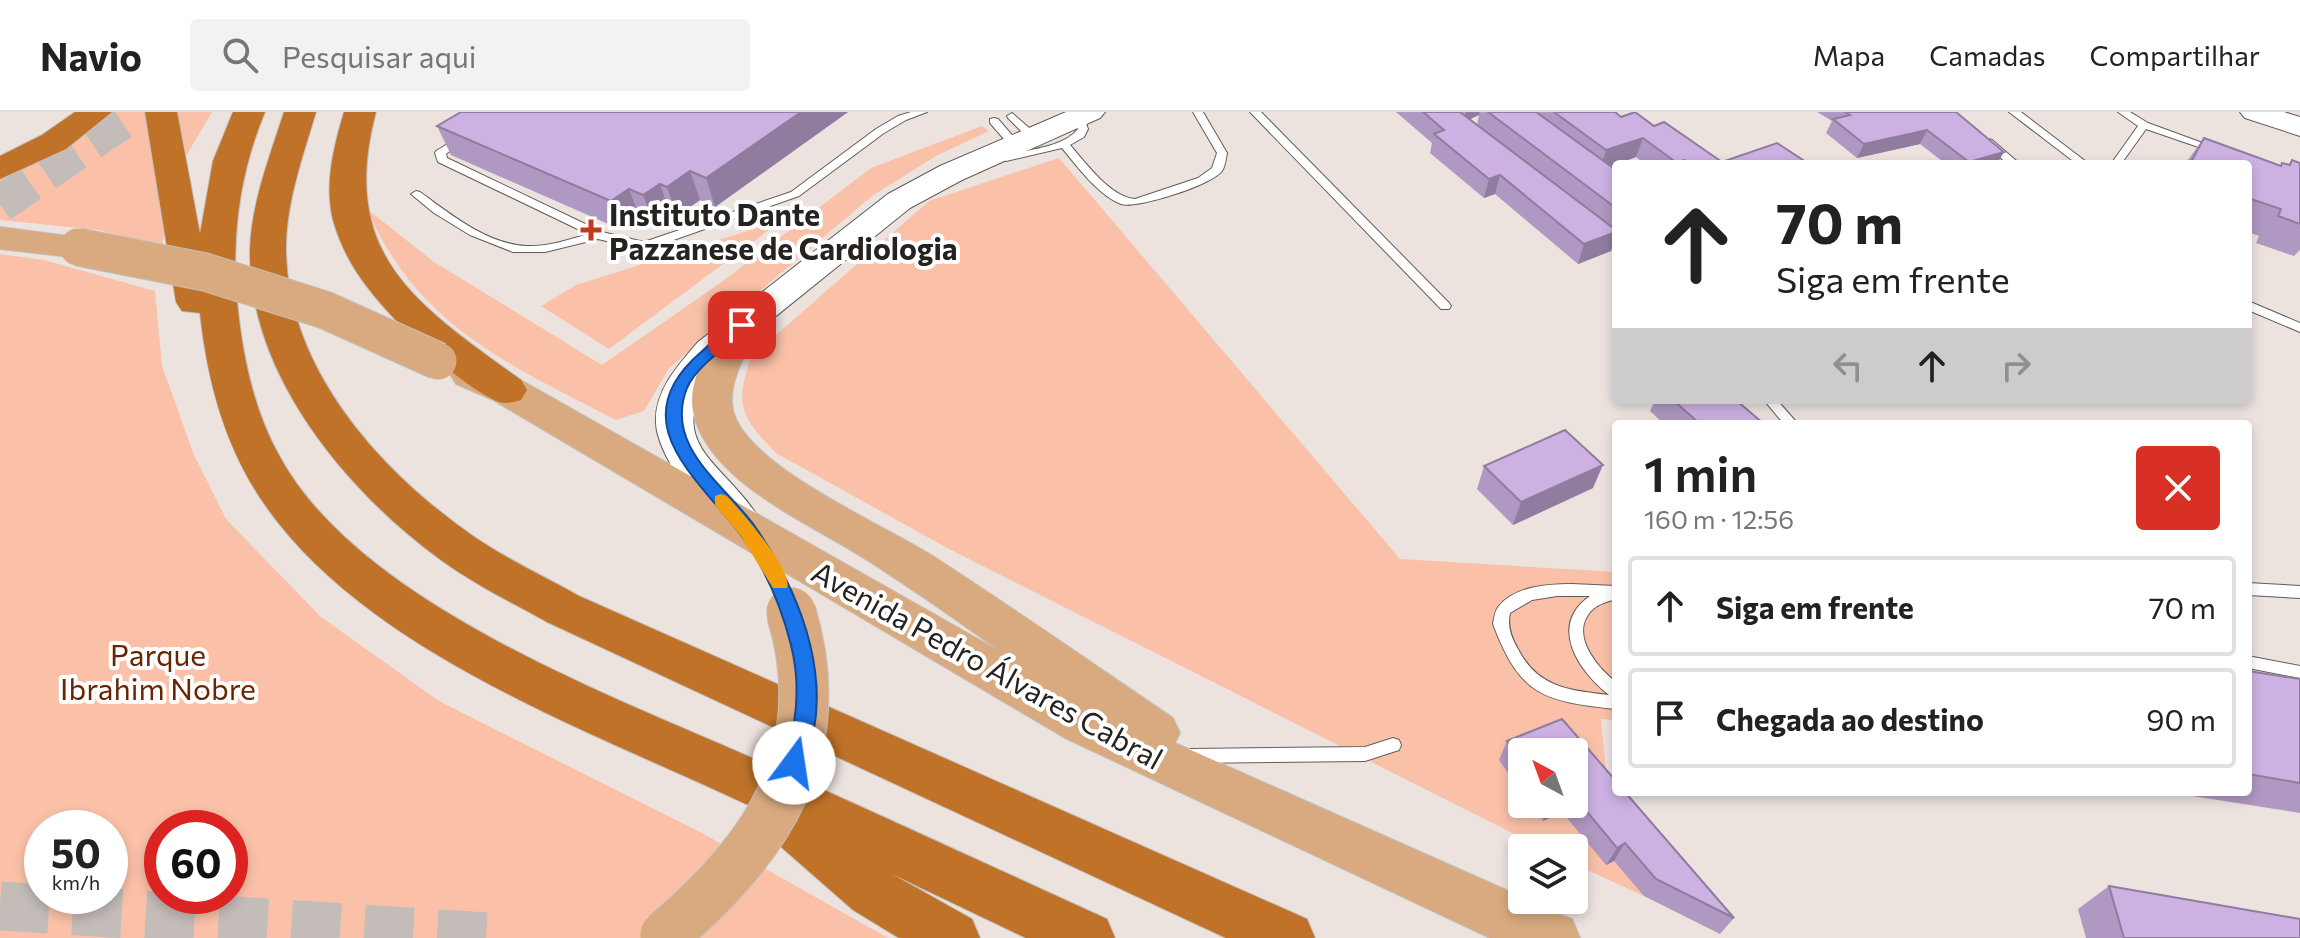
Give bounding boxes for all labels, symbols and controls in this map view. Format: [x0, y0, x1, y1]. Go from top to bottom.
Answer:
search box [190, 19, 750, 91]
text: Navio [40, 32, 142, 79]
icon: search [218, 33, 262, 77]
text: Pesquisar aqui [282, 37, 477, 74]
text: Mapa [1813, 38, 1885, 72]
text: Camadas [1929, 38, 2046, 72]
text: Compartilhar [2090, 38, 2260, 72]
text: 70 m [1776, 187, 1903, 256]
icon: ahead [1644, 192, 1748, 296]
place label: Instituto Dante Pazzanese de Cardiologia [609, 195, 958, 266]
marker: Instituto Dante Pazzanese de Cardiologia [580, 219, 602, 241]
text: Siga em frente [1776, 256, 2010, 300]
pin [708, 291, 776, 359]
icon: arrive [720, 303, 764, 347]
icon: left [1826, 344, 1870, 388]
icon: ahead [1910, 344, 1954, 388]
icon: right [1994, 344, 2038, 388]
text: 1 min [1644, 443, 1757, 502]
button: close [2136, 446, 2220, 530]
text: 160 m · 12:56 [1644, 503, 1794, 534]
street label: Avenida Pedro Álvares Cabral [806, 552, 1170, 776]
icon: ahead [1648, 584, 1692, 628]
text: Siga em frente [1716, 588, 1914, 625]
text: 70 m [2149, 588, 2216, 625]
park label: Parque Ibrahim Nobre [60, 635, 256, 706]
icon: arrive [1648, 696, 1692, 740]
text: Chegada ao destino [1716, 700, 1984, 737]
text: 90 m [2146, 700, 2216, 737]
position arrow [752, 721, 836, 805]
north arrow [1508, 738, 1588, 818]
map controls [1508, 738, 1588, 914]
speed limit sign: 60 [144, 810, 248, 914]
text: 50 [51, 827, 101, 876]
button: layers [1508, 834, 1588, 914]
text: km/h [52, 870, 100, 894]

